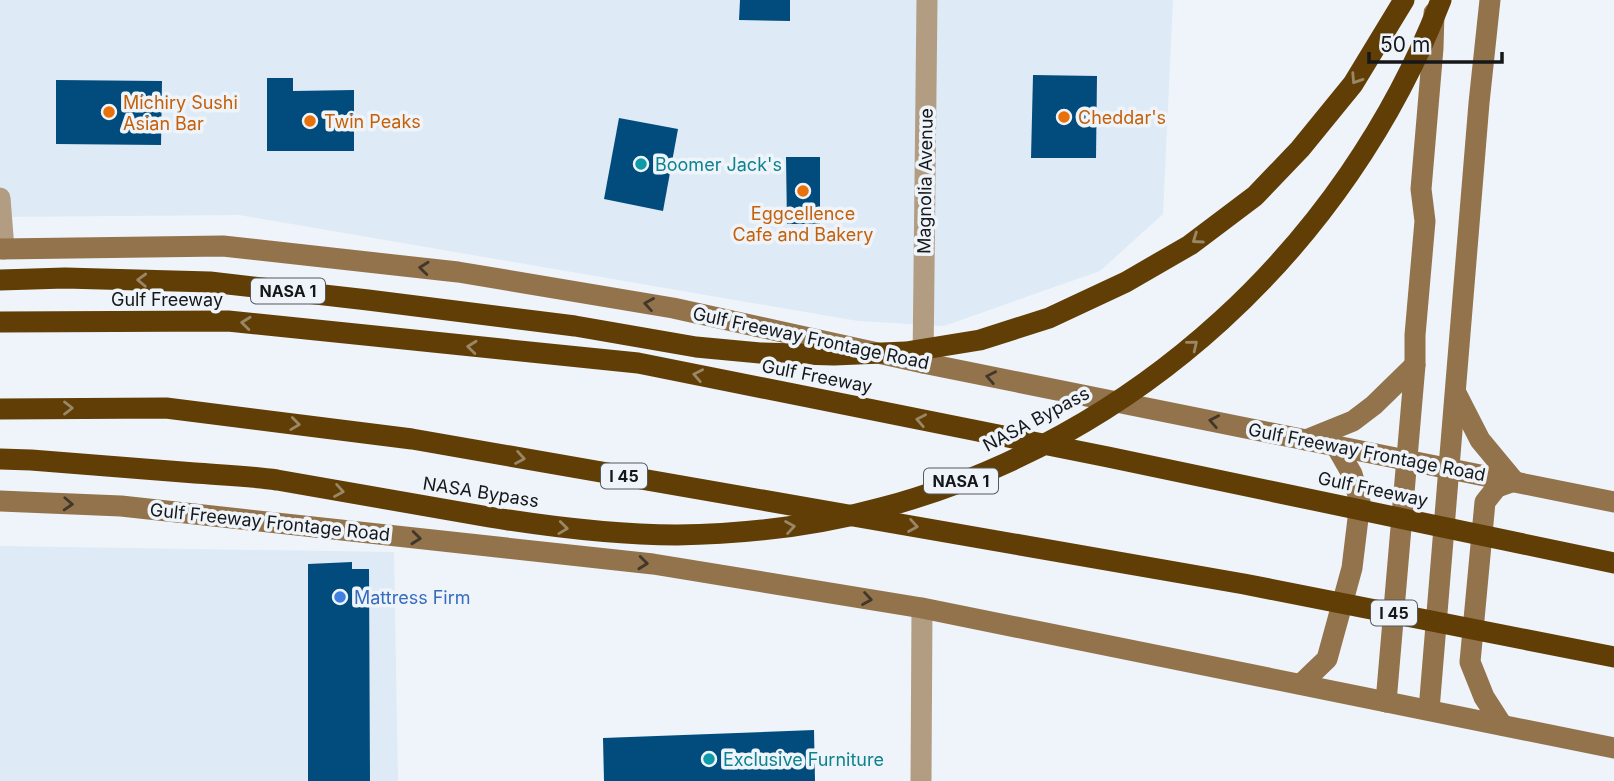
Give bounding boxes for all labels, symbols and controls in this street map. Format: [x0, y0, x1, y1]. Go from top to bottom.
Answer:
scale bar [1369, 21, 1502, 65]
text: 50 m [1380, 32, 1430, 57]
one-way arrow [1352, 71, 1364, 84]
place label: Michiry Sushi Asian Bar [123, 92, 238, 134]
marker: Michiry Sushi Asian Bar [101, 104, 117, 120]
place label: Cheddar's [1078, 107, 1166, 128]
street label: Magnolia Avenue [913, 108, 937, 254]
marker: Cheddar's [1056, 109, 1072, 125]
place label: Twin Peaks [324, 111, 421, 132]
marker: Twin Peaks [302, 113, 318, 129]
place label: Boomer Jack's [655, 154, 782, 175]
marker: Boomer Jack's [633, 156, 649, 172]
marker: Eggcellence Cafe and Bakery [795, 183, 811, 199]
place label: Eggcellence Cafe and Bakery [733, 203, 873, 245]
one-way arrow [1192, 231, 1204, 243]
one-way arrow [418, 261, 430, 276]
one-way arrow [136, 273, 147, 288]
road number: NASA 1 [251, 278, 325, 304]
street label: Gulf Freeway [111, 289, 223, 310]
one-way arrow [643, 297, 654, 312]
street label: Gulf Freeway Frontage Road [691, 303, 931, 373]
one-way arrow [240, 316, 251, 331]
one-way arrow [466, 339, 478, 354]
one-way arrow [1185, 341, 1198, 353]
street label: Gulf Freeway [760, 355, 874, 397]
one-way arrow [692, 369, 704, 384]
one-way arrow [985, 370, 997, 385]
street label: NASA Bypass [979, 382, 1093, 456]
one-way arrow [63, 401, 74, 416]
one-way arrow [915, 413, 927, 428]
one-way arrow [1208, 415, 1220, 430]
one-way arrow [289, 417, 301, 432]
street label: Gulf Freeway Frontage Road [1247, 419, 1487, 485]
one-way arrow [514, 450, 526, 465]
road number: I 45 [601, 463, 647, 489]
street label: Gulf Freeway [1316, 467, 1430, 511]
road number: NASA 1 [924, 468, 998, 494]
street label: NASA Bypass [421, 472, 541, 512]
one-way arrow [333, 483, 345, 498]
one-way arrow [63, 496, 74, 511]
street label: Gulf Freeway Frontage Road [149, 499, 391, 545]
one-way arrow [907, 518, 919, 533]
one-way arrow [557, 520, 569, 535]
one-way arrow [784, 520, 796, 535]
one-way arrow [411, 531, 422, 546]
one-way arrow [637, 555, 648, 570]
place label: Mattress Firm [354, 587, 471, 608]
marker: Mattress Firm [332, 589, 348, 605]
one-way arrow [861, 591, 873, 606]
road number: I 45 [1371, 600, 1417, 626]
place label: Exclusive Furniture [723, 749, 884, 770]
marker: Exclusive Furniture [701, 751, 717, 767]

